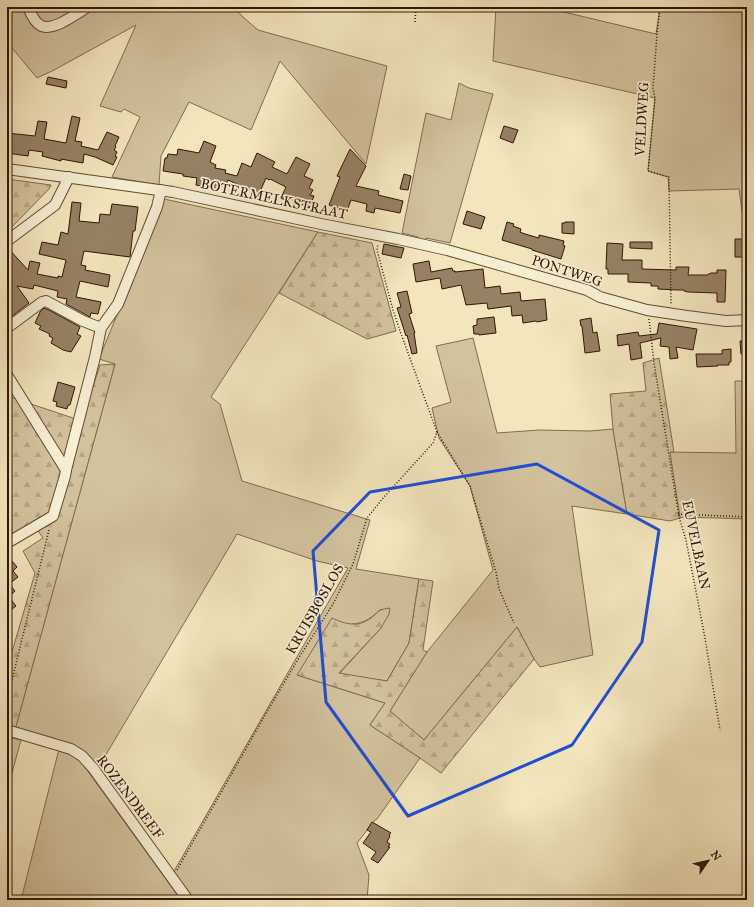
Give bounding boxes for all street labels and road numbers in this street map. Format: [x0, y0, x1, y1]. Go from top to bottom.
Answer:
street label: VELDWEG [632, 81, 652, 158]
street label: BOTERMELKSTRAAT [199, 175, 349, 223]
street label: PONTWEG [529, 252, 605, 290]
street label: EUVELBAAN [678, 499, 714, 591]
street label: KRUISBOSLOS [282, 561, 348, 657]
street label: ROZENDREEF [93, 752, 167, 842]

